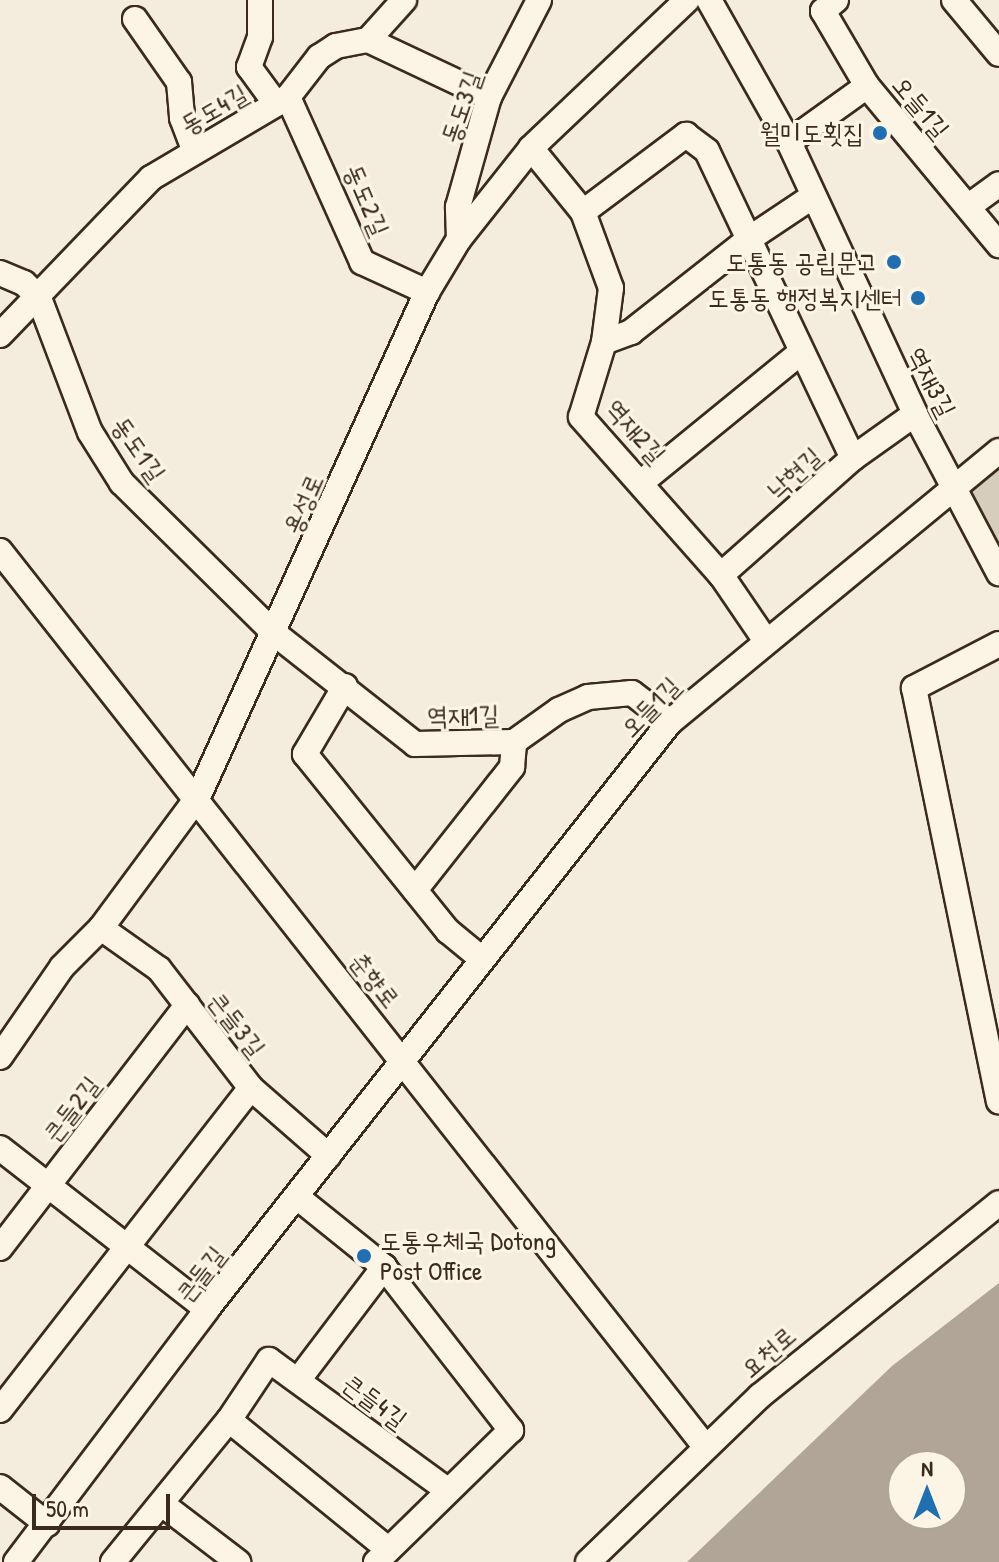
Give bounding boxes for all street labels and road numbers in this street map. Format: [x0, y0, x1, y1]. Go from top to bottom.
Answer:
street label: 동도3길 [434, 67, 488, 147]
street label: 오들1길 [886, 69, 956, 145]
street label: 동도4길 [175, 77, 253, 141]
street label: 동도2길 [338, 159, 396, 241]
street label: 역재3길 [901, 342, 963, 422]
street label: 역재2길 [600, 392, 672, 470]
street label: 동도1길 [106, 410, 172, 488]
street label: 낙현길 [760, 440, 828, 506]
street label: 용성로 [276, 469, 330, 539]
street label: 오들1길 [614, 670, 686, 744]
street label: 역재1길 [427, 699, 499, 731]
street label: 춘향로 [343, 946, 407, 1014]
street label: 큰들3길 [202, 985, 272, 1063]
street label: 큰들2길 [36, 1070, 106, 1148]
street label: 큰들길 [168, 1240, 232, 1308]
street label: 요천로 [734, 1320, 802, 1384]
street label: 큰들4길 [337, 1367, 413, 1435]

